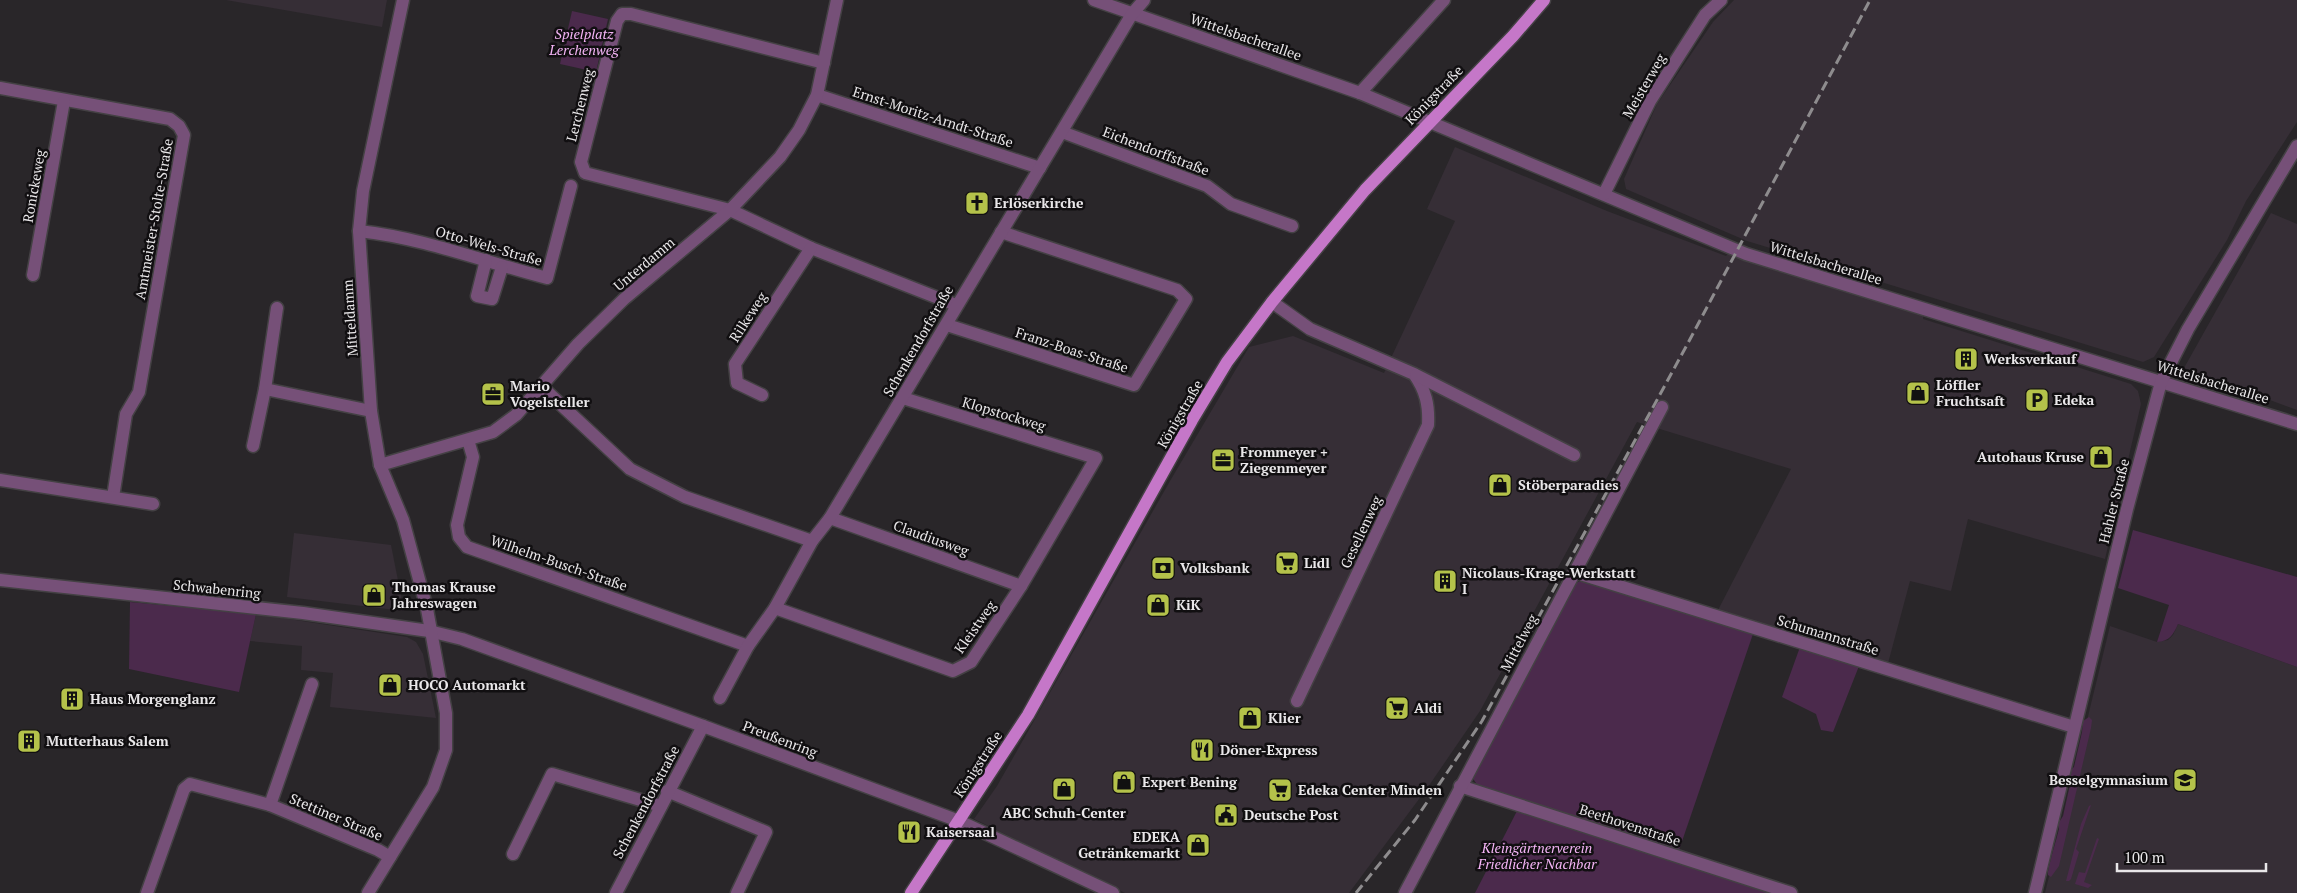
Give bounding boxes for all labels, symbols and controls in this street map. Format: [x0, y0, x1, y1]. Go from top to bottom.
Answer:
street label: Wittelsbacherallee [1188, 9, 1304, 64]
park label: Spielplatz Lerchenweg [548, 24, 620, 59]
street label: Meisterweg [1617, 49, 1670, 122]
street label: Königstraße [1401, 61, 1467, 128]
street label: Lerchenweg [561, 66, 598, 143]
street label: Ernst-Moritz-Arndt-Straße [850, 82, 1016, 151]
street label: Eichendorffstraße [1100, 121, 1212, 180]
street label: Amtmeister-Stolte-Straße [130, 137, 177, 301]
street label: Ronickeweg [18, 147, 49, 224]
church icon: Erlöserkirche [964, 190, 990, 216]
place label: Erlöserkirche [994, 193, 1084, 212]
street label: Otto-Wels-Straße [433, 221, 545, 270]
street label: Unterdamm [609, 232, 678, 295]
street label: Wittelsbacherallee [1768, 236, 1885, 289]
street label: Mitteldamm [337, 279, 362, 357]
street label: Schenkendorfstraße [878, 282, 957, 400]
street label: Rilkeweg [724, 288, 771, 345]
street label: Franz-Boas-Straße [1013, 322, 1131, 377]
building icon: Werksverkauf [1953, 346, 1979, 372]
place label: Werksverkauf [1984, 349, 2078, 368]
street label: Wittelsbacherallee [2155, 355, 2272, 408]
place label: Löffler Fruchtsaft [1936, 375, 2005, 410]
place label: Mario Vogelsteller [510, 376, 590, 411]
street label: Königstraße [1152, 376, 1207, 451]
shop icon: Löffler Fruchtsaft [1905, 380, 1931, 406]
office icon: Mario Vogelsteller [480, 381, 506, 407]
parking icon: Edeka [2024, 387, 2050, 413]
place label: Edeka [2054, 390, 2095, 409]
street label: Klopstockweg [960, 392, 1049, 435]
place label: Frommeyer + Ziegenmeyer [1240, 442, 1328, 477]
shop icon: Autohaus Kruse [2088, 444, 2114, 470]
office icon: Frommeyer + Ziegenmeyer [1210, 447, 1236, 473]
place label: Autohaus Kruse [1977, 447, 2084, 466]
street label: Hahler Straße [2094, 457, 2133, 545]
shop icon: Stöberparadies [1487, 472, 1513, 498]
place label: Stöberparadies [1518, 475, 1619, 494]
street label: Gesellenweg [1335, 492, 1386, 571]
street label: Claudiusweg [891, 515, 972, 560]
street label: Wilhelm-Busch-Straße [488, 530, 630, 595]
supermarket icon: Lidl [1274, 550, 1300, 576]
place label: Lidl [1304, 553, 1330, 572]
bank icon: Volksbank [1150, 555, 1176, 581]
place label: Volksbank [1180, 558, 1250, 577]
place label: Nicolaus-Krage-Werkstatt I [1462, 563, 1636, 598]
building icon: Nicolaus-Krage-Werkstatt I [1432, 568, 1458, 594]
street label: Schwabenring [172, 574, 262, 603]
place label: Thomas Krause Jahreswagen [392, 577, 496, 612]
shop icon: Thomas Krause Jahreswagen [361, 582, 387, 608]
shop icon: KiK [1145, 592, 1171, 618]
place label: KiK [1176, 595, 1201, 614]
street label: Kleistweg [950, 596, 1000, 657]
street label: Mittelweg [1496, 610, 1542, 675]
street label: Schumannstraße [1775, 610, 1881, 659]
shop icon: HOCO Automarkt [377, 672, 403, 698]
place label: HOCO Automarkt [408, 675, 526, 694]
building icon: Haus Morgenglanz [59, 686, 85, 712]
place label: Haus Morgenglanz [90, 689, 216, 708]
supermarket icon: Aldi [1384, 695, 1410, 721]
place label: Aldi [1414, 698, 1442, 717]
shop icon: Klier [1237, 705, 1263, 731]
place label: Klier [1268, 708, 1301, 727]
street label: Preußenring [740, 716, 821, 762]
street label: Königstraße [949, 727, 1006, 801]
building icon: Mutterhaus Salem [16, 728, 42, 754]
place label: Mutterhaus Salem [46, 731, 169, 750]
restaurant icon: Döner-Express [1189, 737, 1215, 763]
place label: Döner-Express [1220, 740, 1318, 759]
street label: Schenkendorfstraße [608, 742, 683, 862]
school or university icon: Besselgymnasium [2172, 767, 2198, 793]
shop icon: Expert Bening [1111, 769, 1137, 795]
place label: Besselgymnasium [2049, 770, 2168, 789]
place label: Expert Bening [1142, 772, 1238, 791]
shop icon: ABC Schuh-Center [1051, 776, 1077, 802]
supermarket icon: Edeka Center Minden [1267, 777, 1293, 803]
place label: Edeka Center Minden [1298, 780, 1442, 799]
street label: Stettiner Straße [287, 788, 386, 845]
street label: Beethovenstraße [1577, 799, 1683, 850]
public building icon: Deutsche Post [1213, 802, 1239, 828]
place label: ABC Schuh-Center [1002, 803, 1126, 822]
place label: Deutsche Post [1244, 805, 1339, 824]
restaurant icon: Kaisersaal [896, 819, 922, 845]
place label: Kaisersaal [926, 822, 995, 841]
place label: EDEKA Getränkemarkt [1078, 827, 1181, 862]
shop icon: EDEKA Getränkemarkt [1185, 832, 1211, 858]
park label: Kleingärtnerverein Friedlicher Nachbar [1477, 838, 1597, 873]
scale bar [2117, 840, 2266, 872]
text: 100 m [2124, 847, 2165, 867]

